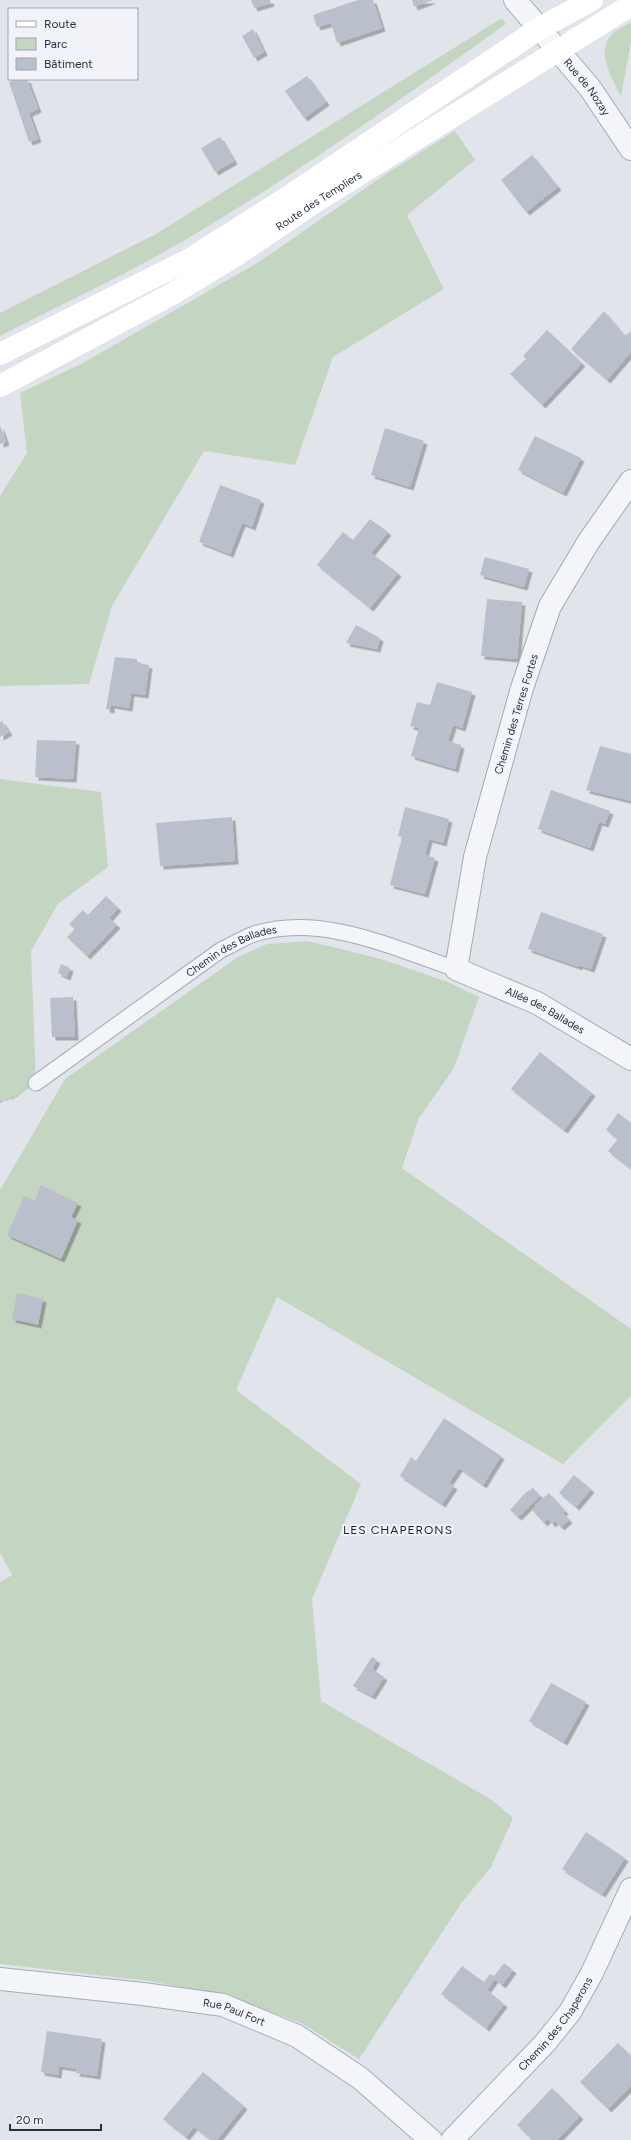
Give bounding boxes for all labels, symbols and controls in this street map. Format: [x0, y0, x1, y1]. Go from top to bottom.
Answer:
legend [8, 8, 138, 80]
text: Route [44, 17, 77, 31]
text: Parc [44, 37, 68, 51]
street label: Rue de Nozay [561, 56, 613, 118]
text: Bâtiment [44, 57, 93, 71]
street label: Route des Templiers [273, 168, 364, 234]
street label: Chemin des Terres Fortes [492, 652, 541, 776]
street label: Chemin des Ballades [184, 923, 278, 980]
street label: Allée des Ballades [503, 985, 587, 1037]
district label: LES CHAPERONS [343, 1523, 453, 1537]
street label: Chemin des Chaperons [516, 1975, 595, 2074]
street label: Rue Paul Fort [202, 1996, 267, 2029]
scale bar [10, 2106, 101, 2132]
text: 20 m [16, 2113, 44, 2127]

